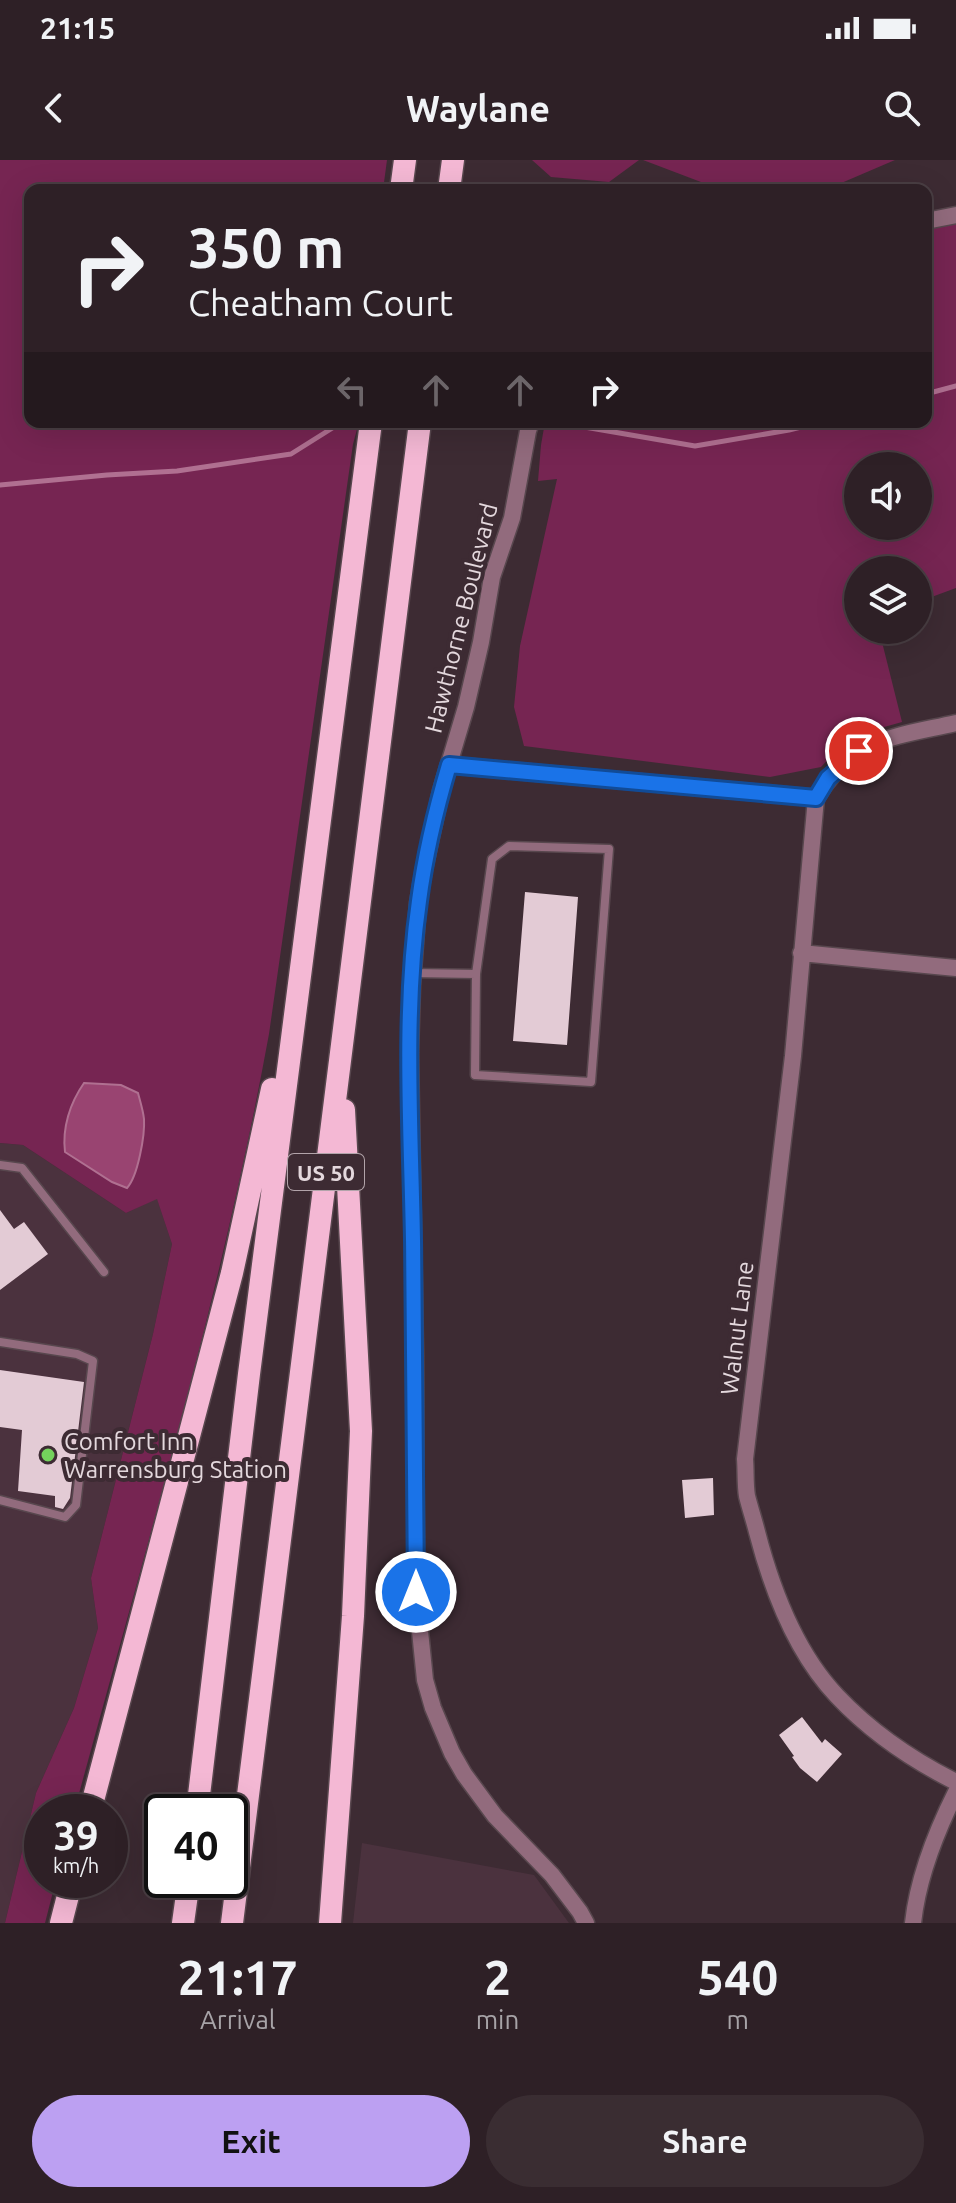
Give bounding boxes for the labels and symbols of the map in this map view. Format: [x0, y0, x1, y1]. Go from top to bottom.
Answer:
street label: Hawthorne Boulevard [419, 500, 503, 736]
pin [825, 717, 893, 785]
road number: US 50 [288, 1154, 364, 1190]
street label: Walnut Lane [715, 1260, 759, 1396]
place label: Comfort Inn Warrensburg Station [64, 1428, 287, 1483]
marker: Comfort Inn Warrensburg Station [39, 1446, 57, 1464]
position arrow [374, 1550, 458, 1634]
speed limit sign: 40 [144, 1794, 248, 1898]

